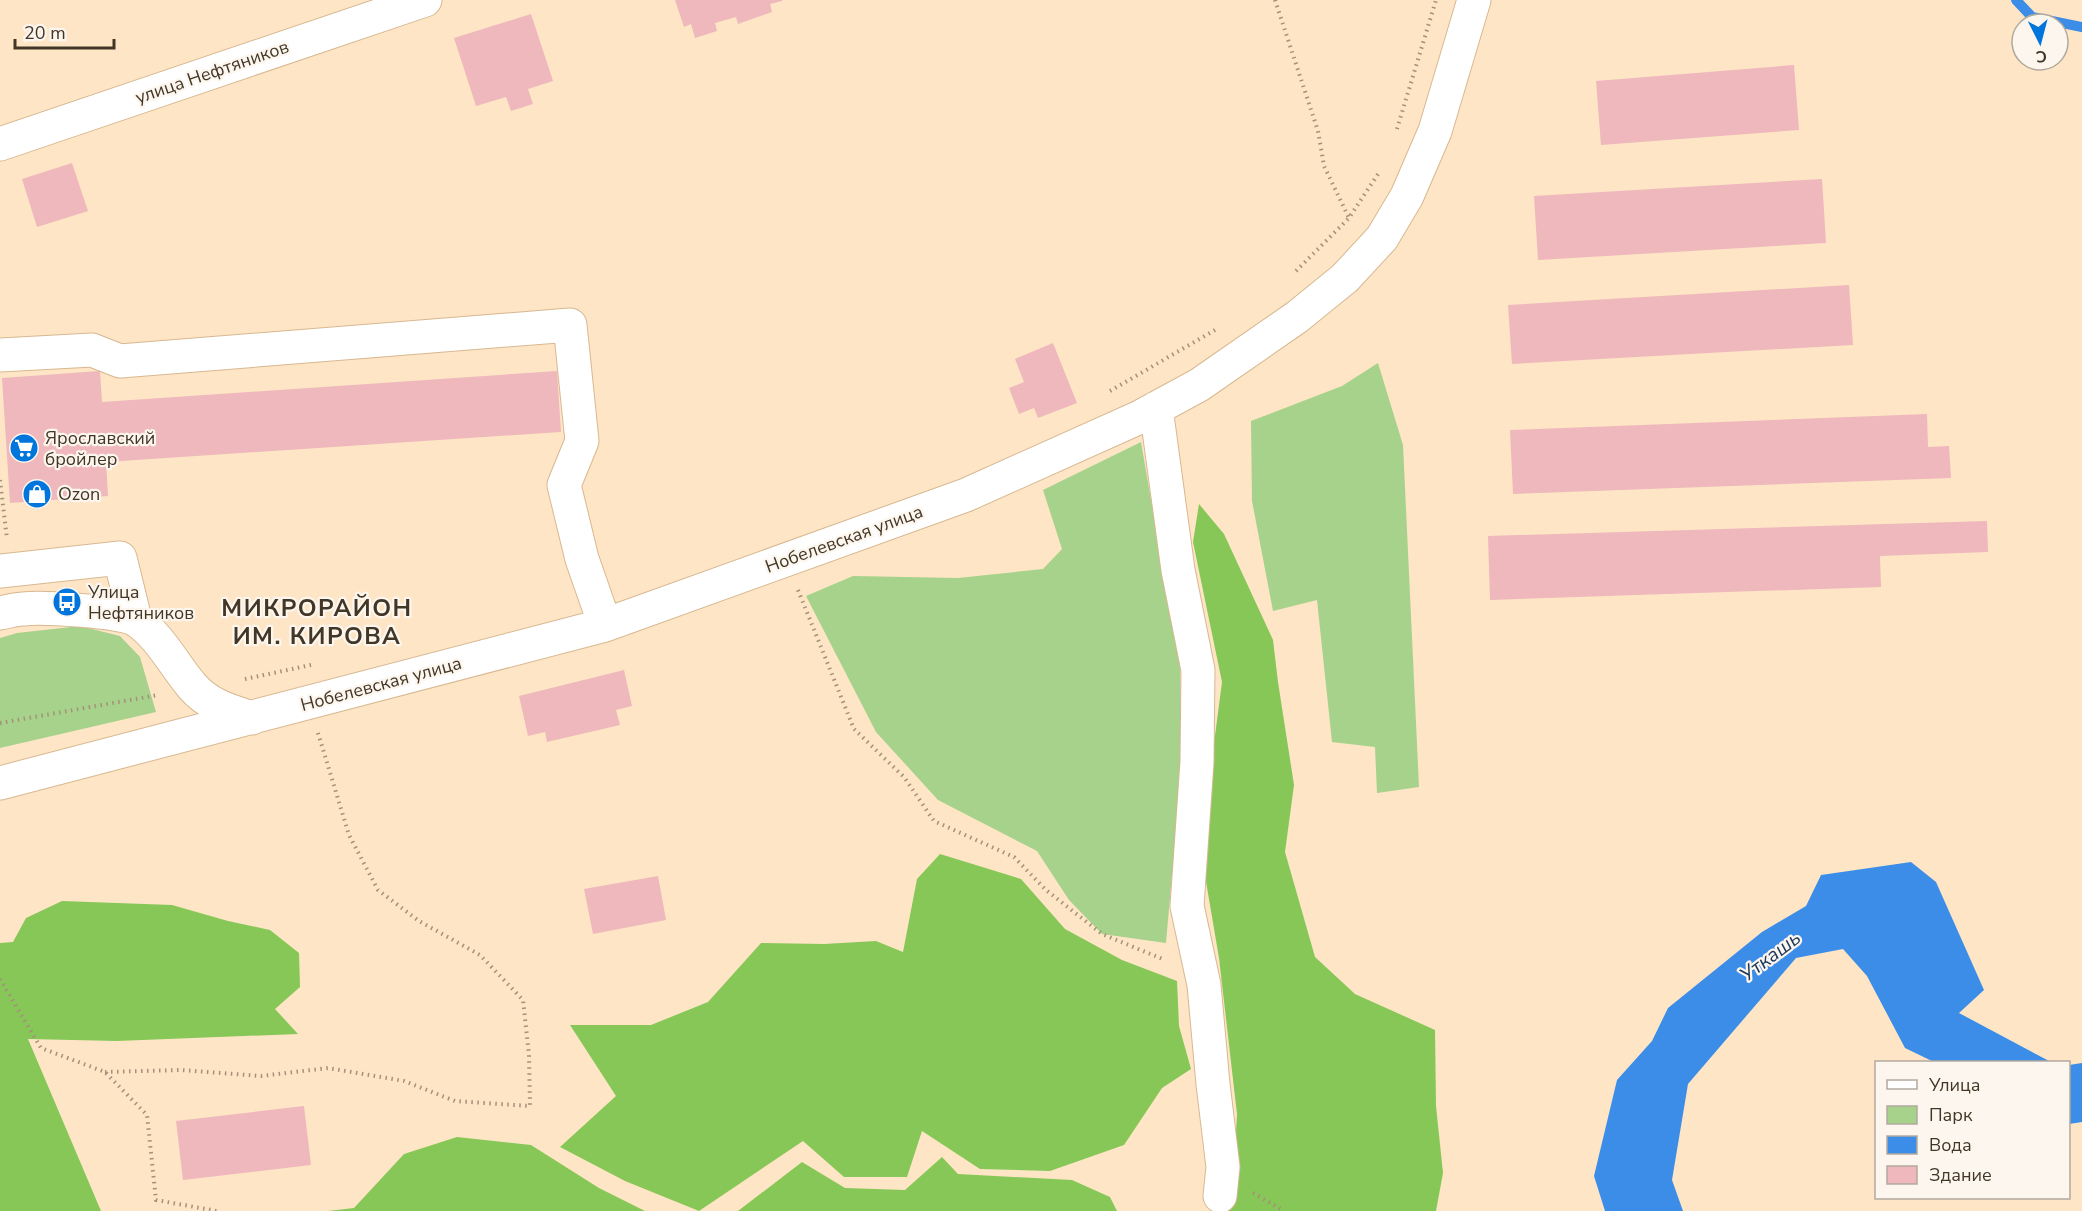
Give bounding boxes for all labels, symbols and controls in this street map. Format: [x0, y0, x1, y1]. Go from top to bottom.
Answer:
scale bar [15, 12, 114, 50]
north arrow [2010, 12, 2070, 72]
text: 20 m [24, 21, 66, 45]
street label: улица Нефтяников [132, 34, 292, 110]
text: С [2035, 44, 2048, 67]
place label: Ярославский бройлер [45, 426, 155, 471]
supermarket icon: Ярославский бройлер [8, 432, 40, 464]
shop icon: Ozon [21, 478, 53, 510]
place label: Ozon [58, 482, 100, 506]
street label: Нобелевская улица [762, 499, 926, 579]
place label: Улица Нефтяников [87, 580, 194, 625]
bus stop icon: Улица Нефтяников [51, 586, 83, 618]
district label: МИКРОРАЙОН ИМ. КИРОВА [221, 592, 413, 652]
street label: Нобелевская улица [298, 651, 464, 717]
water label: Уткашь [1734, 925, 1806, 988]
legend [1875, 1061, 2070, 1199]
text: Улица [1928, 1073, 1980, 1097]
text: Парк [1929, 1103, 1973, 1127]
text: Вода [1929, 1133, 1972, 1157]
text: Здание [1929, 1163, 1992, 1187]

